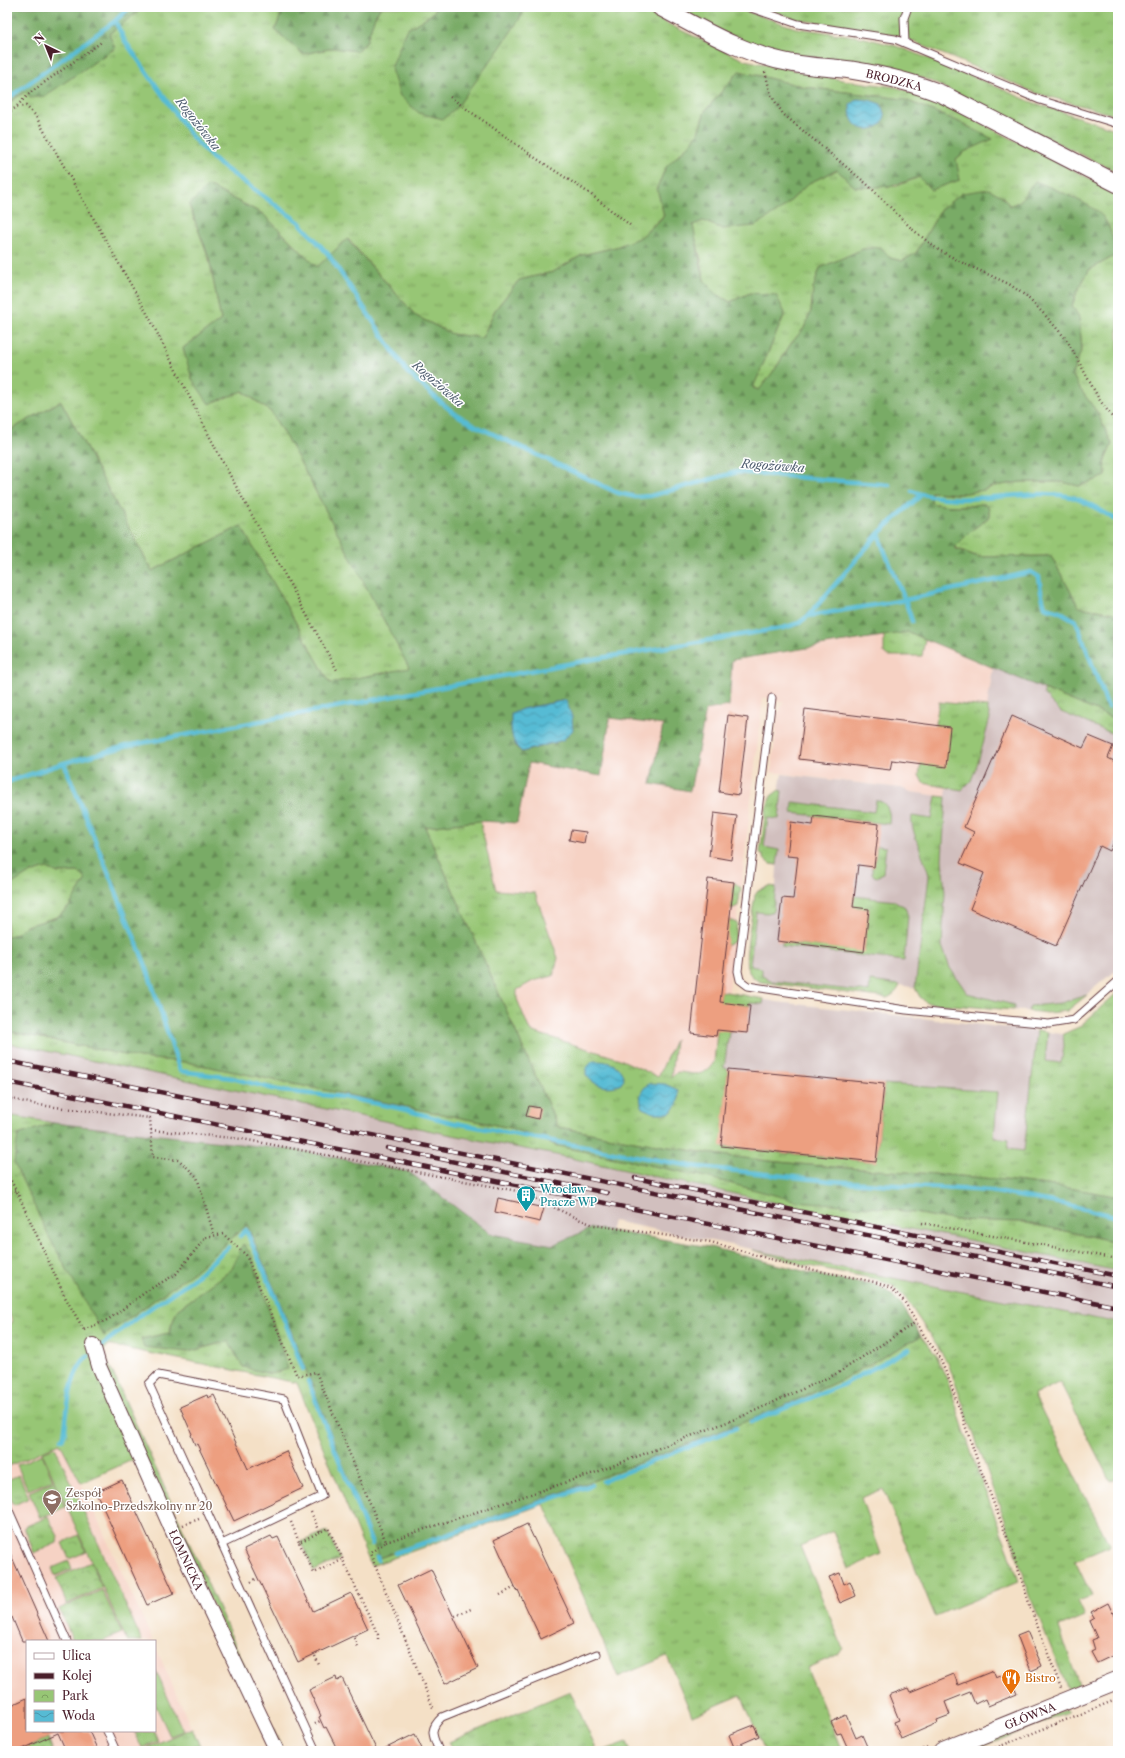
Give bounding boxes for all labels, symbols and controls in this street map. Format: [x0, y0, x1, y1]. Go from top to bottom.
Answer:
north arrow [26, 26, 66, 66]
text: N [31, 30, 48, 47]
street label: BRODZKA [864, 66, 924, 94]
water label: Rogożówka [172, 93, 224, 153]
water label: Rogożówka [409, 356, 467, 410]
water label: Rogożówka [740, 456, 805, 475]
place label: Wrocław Pracze WP [539, 1182, 597, 1209]
building icon: Wrocław Pracze WP [515, 1184, 537, 1212]
place label: Zespół Szkolno-Przedszkolny nr 20 [66, 1486, 212, 1513]
school or university icon: Zespół Szkolno-Przedszkolny nr 20 [41, 1488, 63, 1516]
street label: ŁOMNICKA [166, 1527, 207, 1593]
legend [26, 1640, 156, 1732]
text: Ulica [62, 1648, 92, 1663]
restaurant icon: Bistro [1000, 1667, 1022, 1695]
text: Kolej [62, 1668, 92, 1683]
place label: Bistro [1025, 1671, 1056, 1685]
text: Park [62, 1688, 89, 1703]
street label: GŁÓWNA [1002, 1699, 1058, 1733]
text: Woda [61, 1708, 96, 1723]

